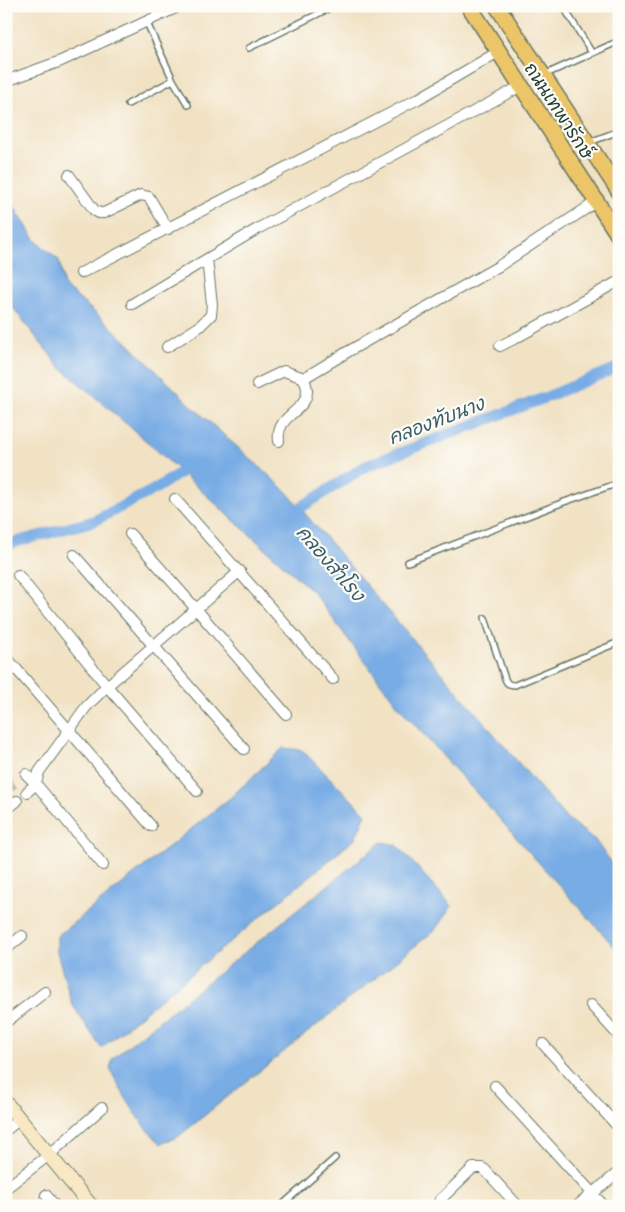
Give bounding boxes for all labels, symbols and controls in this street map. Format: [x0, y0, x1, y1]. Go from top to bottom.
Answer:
street label: ถนนเทพารักษ์ [518, 57, 600, 165]
water label: คลองทับนาง [385, 391, 489, 451]
water label: คลองสำโรง [290, 520, 372, 609]

